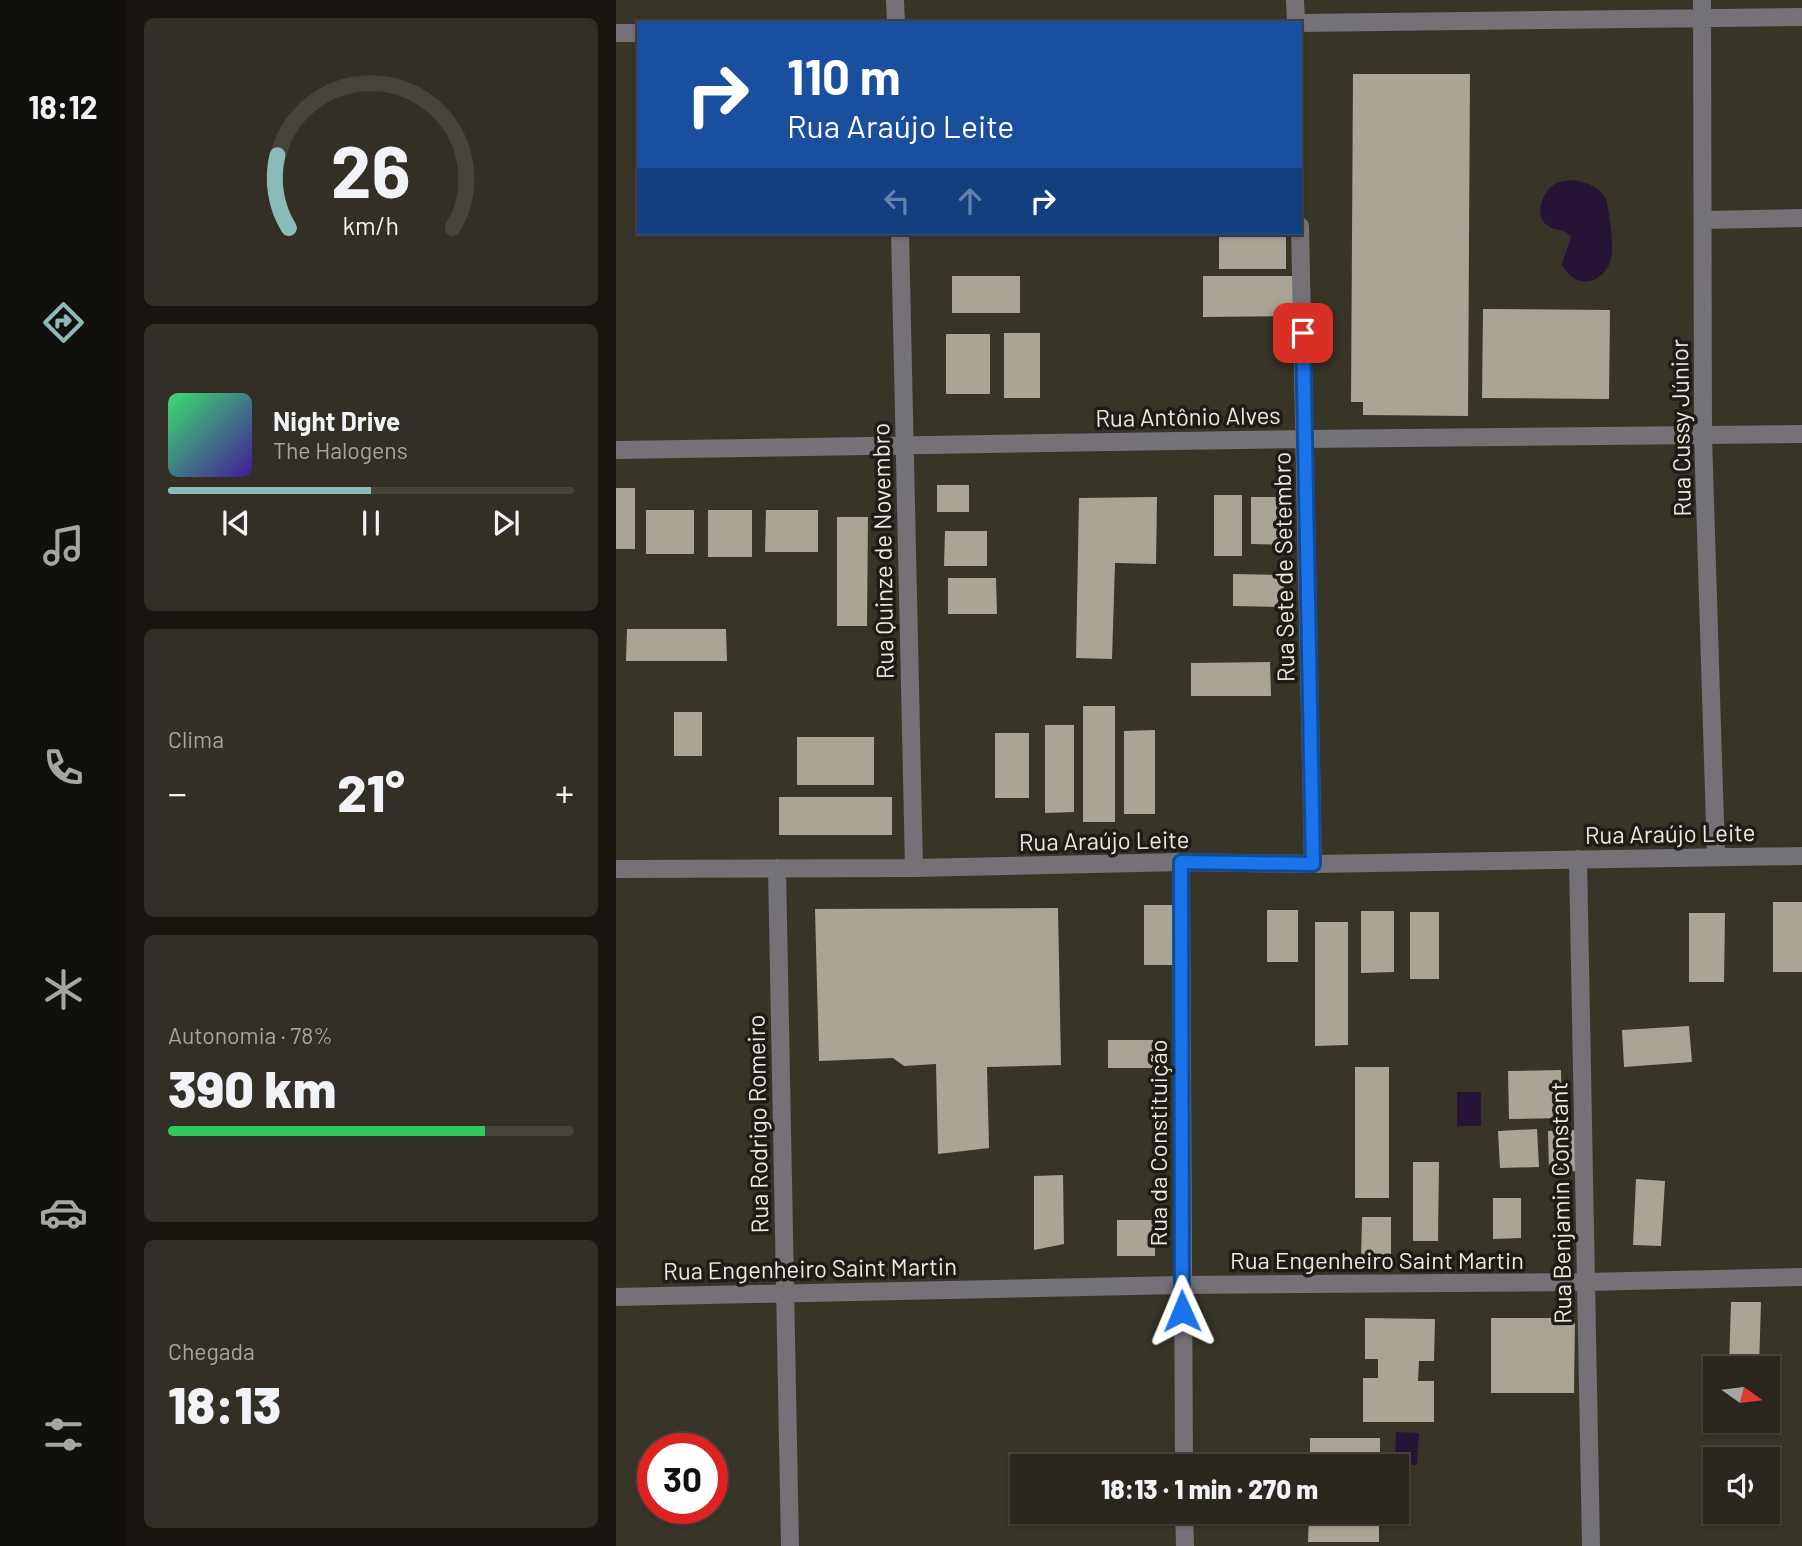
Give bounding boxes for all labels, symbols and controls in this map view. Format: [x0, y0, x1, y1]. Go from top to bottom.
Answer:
text: 110 m [787, 46, 901, 105]
icon: right [672, 49, 763, 140]
text: 18:12 [28, 87, 98, 125]
text: Rua Araújo Leite [787, 106, 1014, 144]
text: 26 [331, 125, 411, 213]
icon: left [878, 182, 916, 220]
icon: ahead [951, 182, 989, 220]
icon: right [1024, 182, 1062, 220]
text: km/h [343, 210, 399, 240]
icon: directions [39, 298, 88, 347]
pin [1273, 303, 1333, 363]
icon: arrive [1284, 314, 1322, 352]
street label: Rua Cussy Júnior [1664, 339, 1696, 517]
street label: Rua Antônio Alves [1095, 400, 1281, 432]
text: Night Drive [273, 405, 400, 436]
street label: Rua Quinze de Novembro [865, 422, 899, 680]
text: The Halogens [273, 436, 408, 464]
street label: Rua Sete de Setembro [1266, 452, 1300, 682]
icon: previous [217, 504, 255, 542]
icon: pause [352, 504, 390, 542]
icon: next [487, 504, 525, 542]
icon: music [39, 521, 88, 570]
text: Clima [168, 725, 224, 753]
icon: phone [39, 743, 88, 792]
text: 21° [337, 760, 405, 822]
text: − [168, 769, 187, 815]
text: + [555, 769, 574, 815]
street label: Rua Araújo Leite [1584, 817, 1756, 849]
street label: Rua Araújo Leite [1018, 824, 1190, 856]
icon: climate [39, 965, 88, 1014]
street label: Rua Rodrigo Romeiro [741, 1014, 773, 1234]
text: Autonomia · 78% [168, 1021, 333, 1049]
street label: Rua da Constituição [1143, 1039, 1172, 1247]
text: 390 km [168, 1056, 336, 1118]
street label: Rua Benjamin Constant [1543, 1082, 1577, 1324]
icon: car [39, 1188, 88, 1237]
street label: Rua Engenheiro Saint Martin [1230, 1245, 1524, 1274]
street label: Rua Engenheiro Saint Martin [663, 1251, 957, 1285]
position arrow [1145, 1274, 1219, 1348]
text: Chegada [168, 1337, 255, 1365]
north arrow [1703, 1356, 1780, 1433]
map controls [1703, 1356, 1780, 1524]
text: 18:13 [168, 1372, 281, 1434]
icon: filters [39, 1410, 88, 1459]
speed limit sign: 30 [637, 1433, 728, 1524]
button: sound [1703, 1447, 1780, 1524]
text: 18:13 · 1 min · 270 m [1101, 1473, 1318, 1504]

